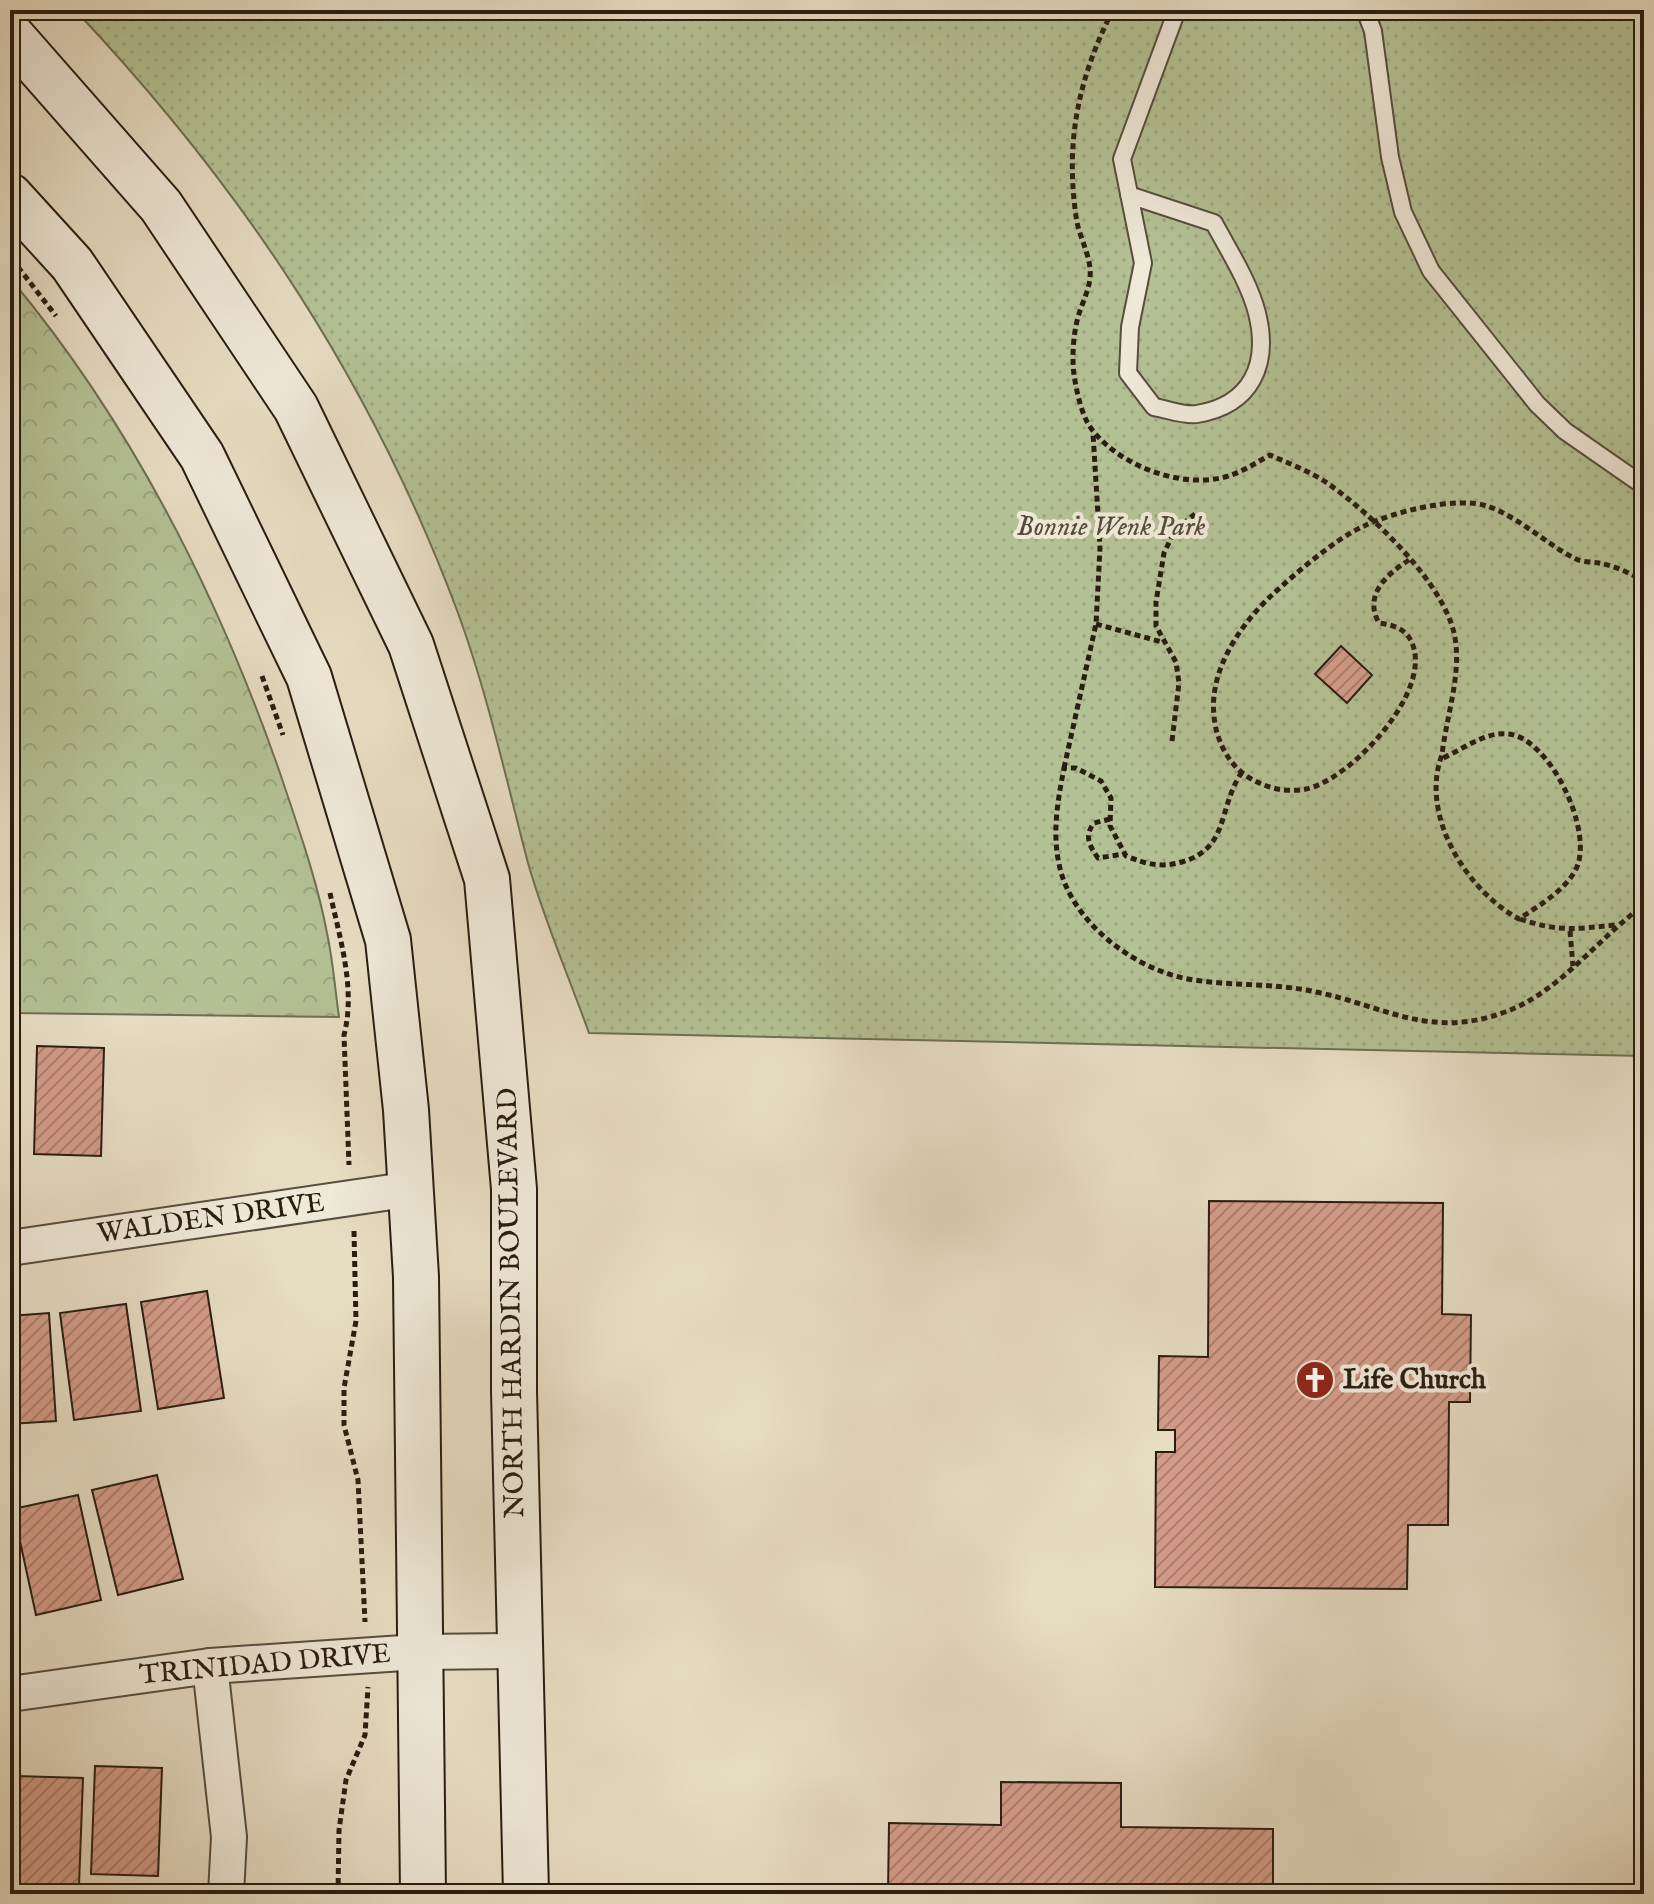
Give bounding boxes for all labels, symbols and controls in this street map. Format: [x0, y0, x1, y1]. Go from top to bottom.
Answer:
park label: Bonnie Wenk Park [1016, 510, 1206, 545]
street label: NORTH HARDIN BOULEVARD [491, 1087, 533, 1519]
street label: WALDEN DRIVE [95, 1186, 327, 1252]
church icon: Life Church [1294, 1359, 1336, 1401]
place label: Life Church [1343, 1363, 1487, 1398]
street label: TRINIDAD DRIVE [138, 1637, 392, 1693]

